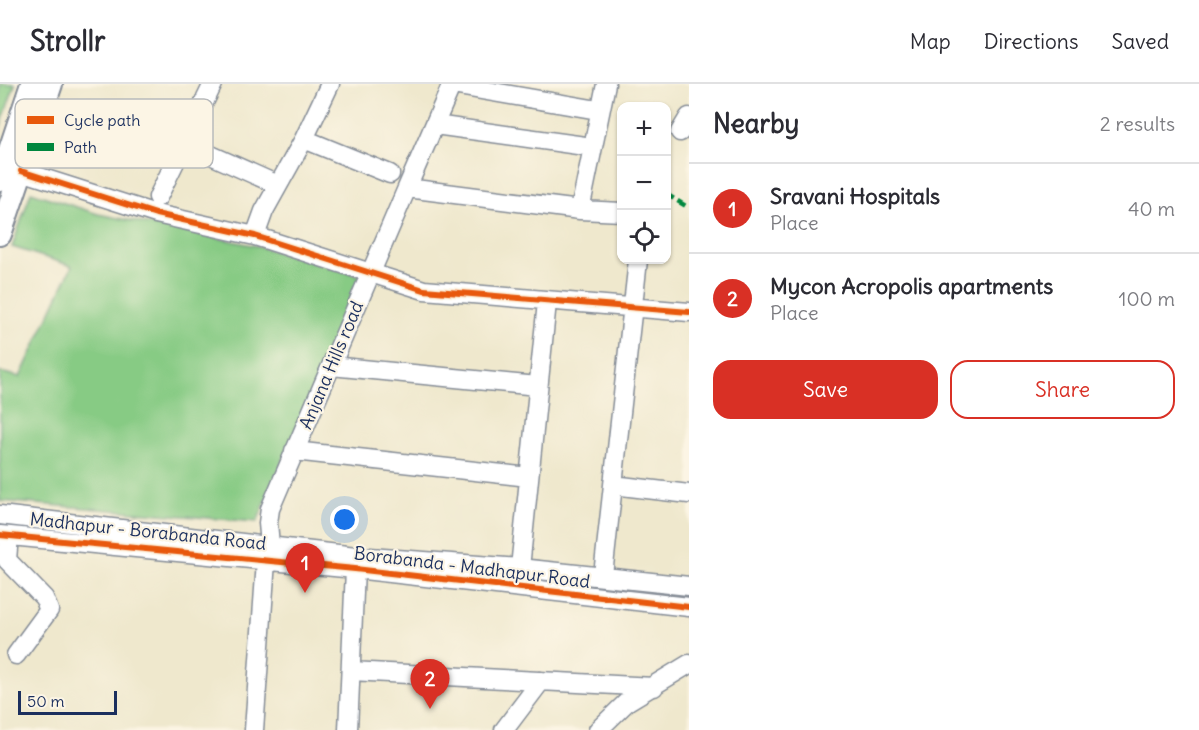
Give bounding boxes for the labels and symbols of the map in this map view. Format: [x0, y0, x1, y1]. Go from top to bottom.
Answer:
legend [15, 99, 213, 168]
text: Cycle path [64, 110, 140, 130]
text: Path [64, 137, 97, 157]
street label: Anjana Hills road [294, 297, 368, 432]
your location [330, 505, 359, 534]
street label: Madhapur - Borabanda Road [29, 507, 268, 555]
street label: Borabanda - Madhapur Road [353, 541, 592, 593]
pin: 1 [286, 544, 324, 593]
pin: 2 [410, 660, 450, 709]
scale bar [18, 688, 117, 716]

